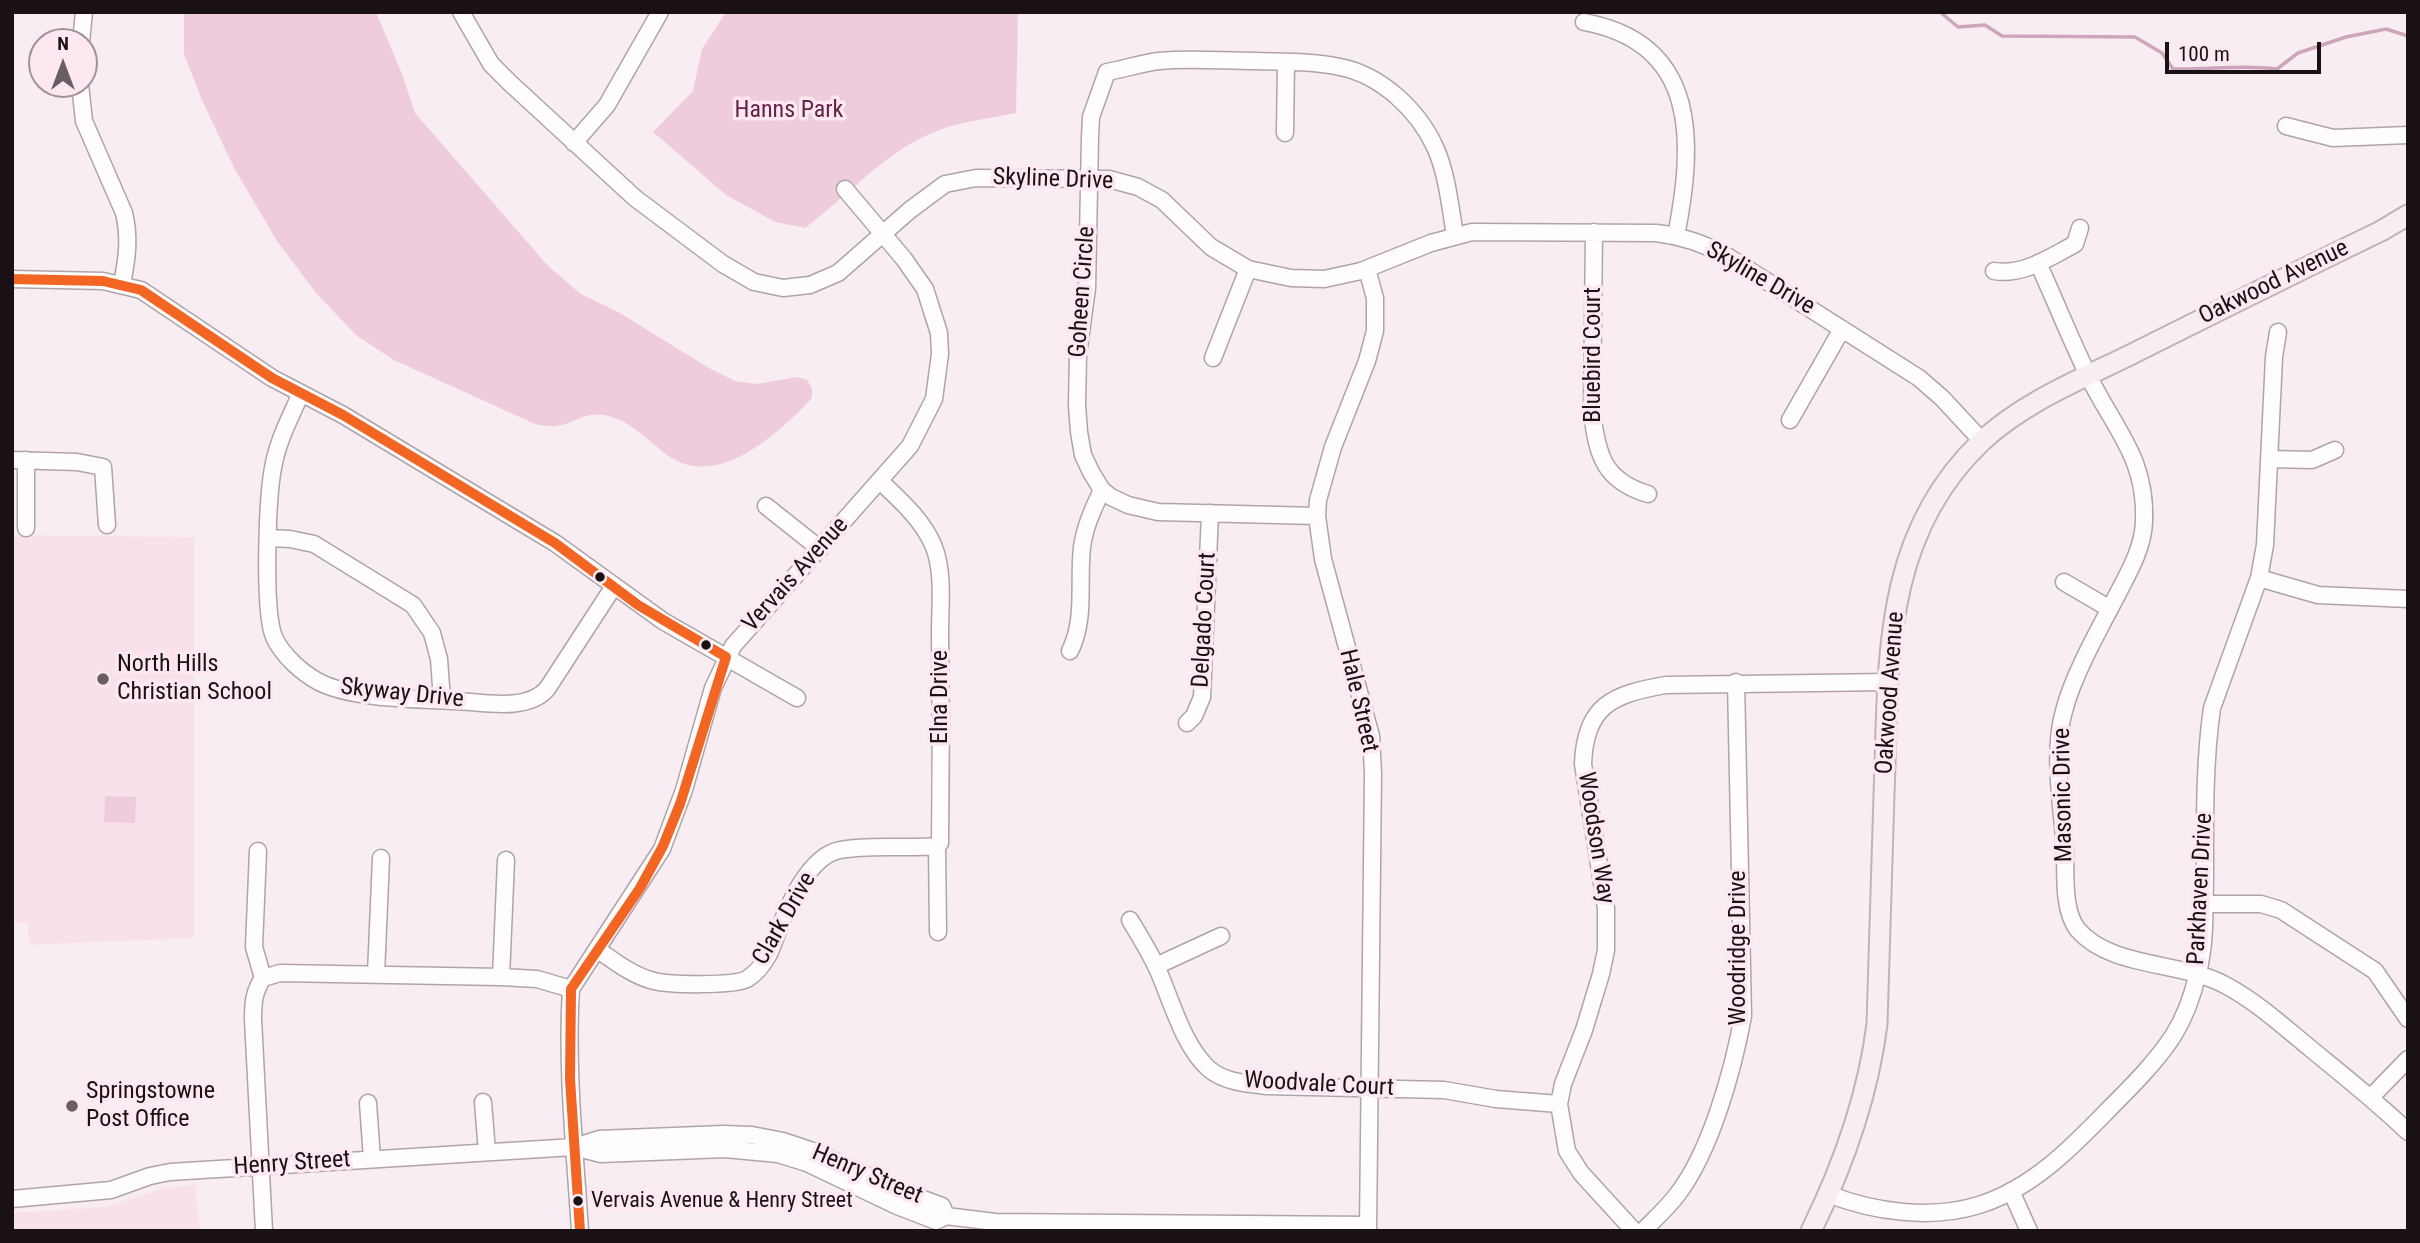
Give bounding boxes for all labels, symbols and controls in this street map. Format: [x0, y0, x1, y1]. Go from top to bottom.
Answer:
north arrow [28, 28, 98, 98]
scale bar [2168, 28, 2324, 72]
text: N [57, 32, 69, 55]
text: 100 m [2178, 42, 2230, 66]
park label: Hanns Park [735, 97, 843, 125]
street label: Skyline Drive [992, 164, 1114, 196]
street label: Goheen Circle [1064, 225, 1102, 359]
street label: Oakwood Avenue [2194, 234, 2354, 332]
street label: Skyline Drive [1701, 236, 1819, 322]
street label: Bluebird Court [1580, 287, 1608, 423]
street label: Vervais Avenue [737, 512, 855, 638]
street label: Delgado Court [1187, 552, 1223, 688]
unlabelled marker [593, 570, 607, 584]
street label: Oakwood Avenue [1871, 611, 1911, 775]
unlabelled marker [699, 638, 713, 652]
street label: Hale Street [1332, 647, 1384, 755]
street label: Elna Drive [927, 650, 955, 744]
place label: North Hills Christian School [117, 651, 272, 707]
marker: North Hills Christian School [95, 671, 111, 687]
street label: Skyway Drive [339, 673, 465, 715]
street label: Masonic Drive [2048, 728, 2080, 862]
street label: Woodson Way [1570, 770, 1620, 906]
street label: Parkhaven Drive [2183, 812, 2219, 966]
street label: Clark Drive [747, 868, 823, 970]
street label: Woodridge Drive [1725, 870, 1753, 1026]
street label: Woodvale Court [1243, 1067, 1395, 1103]
place label: Springstowne Post Office [86, 1078, 215, 1134]
marker: Springstowne Post Office [64, 1098, 80, 1114]
street label: Henry Street [808, 1139, 926, 1211]
street label: Henry Street [233, 1146, 351, 1182]
place label: Vervais Avenue & Henry Street [591, 1188, 853, 1214]
marker: Vervais Avenue & Henry Street [571, 1194, 585, 1208]

